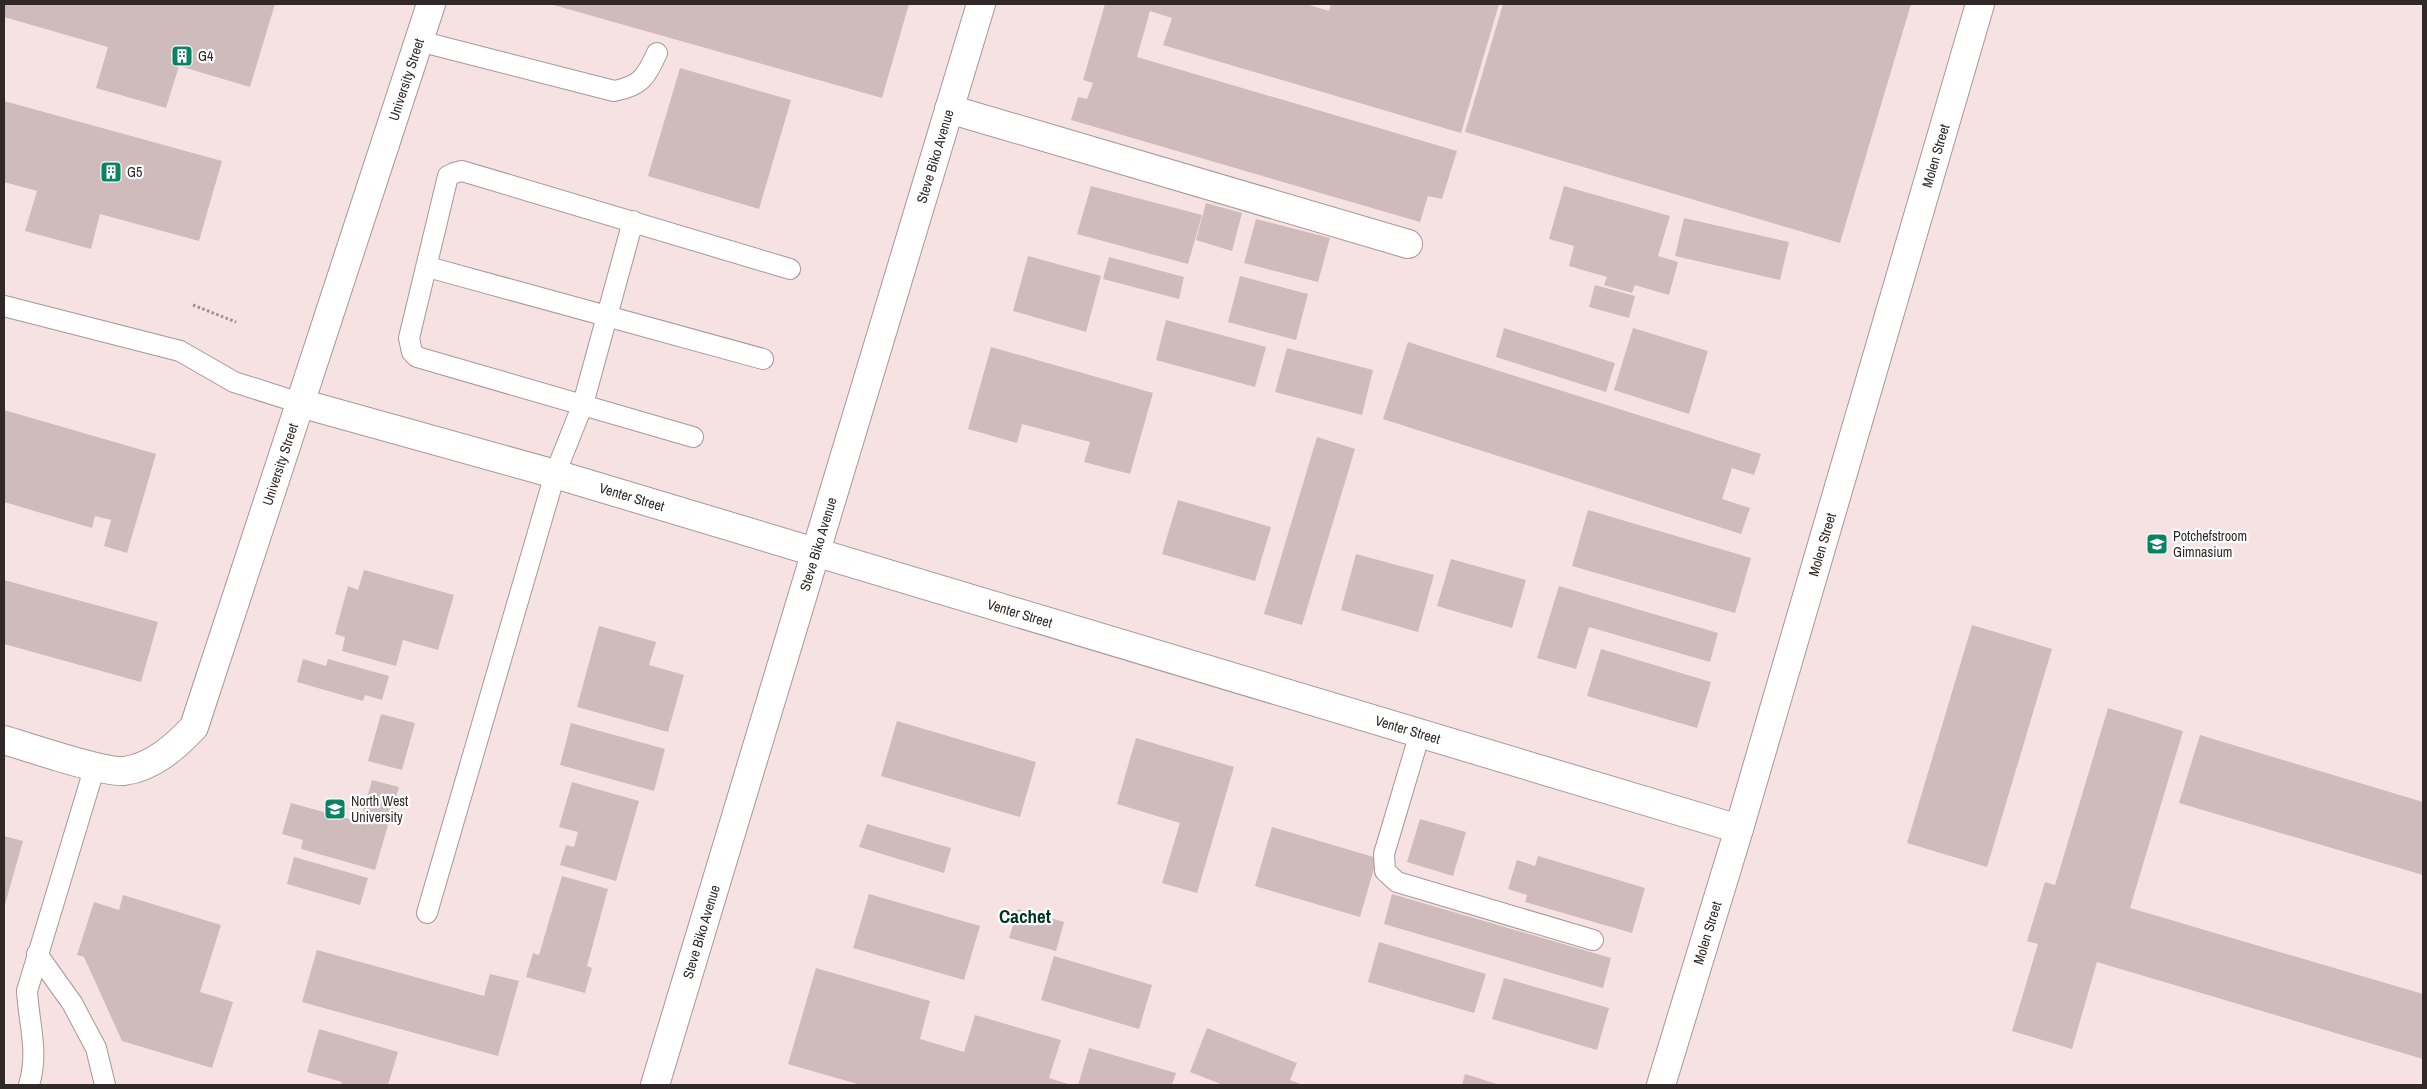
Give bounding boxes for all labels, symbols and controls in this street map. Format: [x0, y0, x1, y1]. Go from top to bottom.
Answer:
street label: University Street [384, 36, 428, 123]
building icon: G4 [170, 44, 194, 68]
place label: G4 [198, 47, 214, 65]
street label: Steve Biko Avenue [912, 107, 958, 205]
street label: Molen Street [1918, 122, 1953, 190]
building icon: G5 [99, 160, 123, 184]
place label: G5 [127, 163, 142, 181]
street label: University Street [258, 421, 302, 508]
street label: Venter Street [597, 479, 667, 515]
street label: Steve Biko Avenue [796, 495, 841, 593]
street label: Molen Street [1804, 511, 1840, 578]
place label: Potchefstroom Gimnasium [2173, 527, 2247, 561]
school or university icon: Potchefstroom Gimnasium [2145, 532, 2169, 556]
street label: Venter Street [985, 595, 1055, 632]
street label: Venter Street [1373, 711, 1443, 748]
place label: North West University [351, 792, 408, 826]
school or university icon: North West University [323, 797, 347, 821]
street label: Steve Biko Avenue [679, 883, 724, 981]
street label: Molen Street [1689, 899, 1725, 967]
district label: Cachet [999, 903, 1051, 929]

